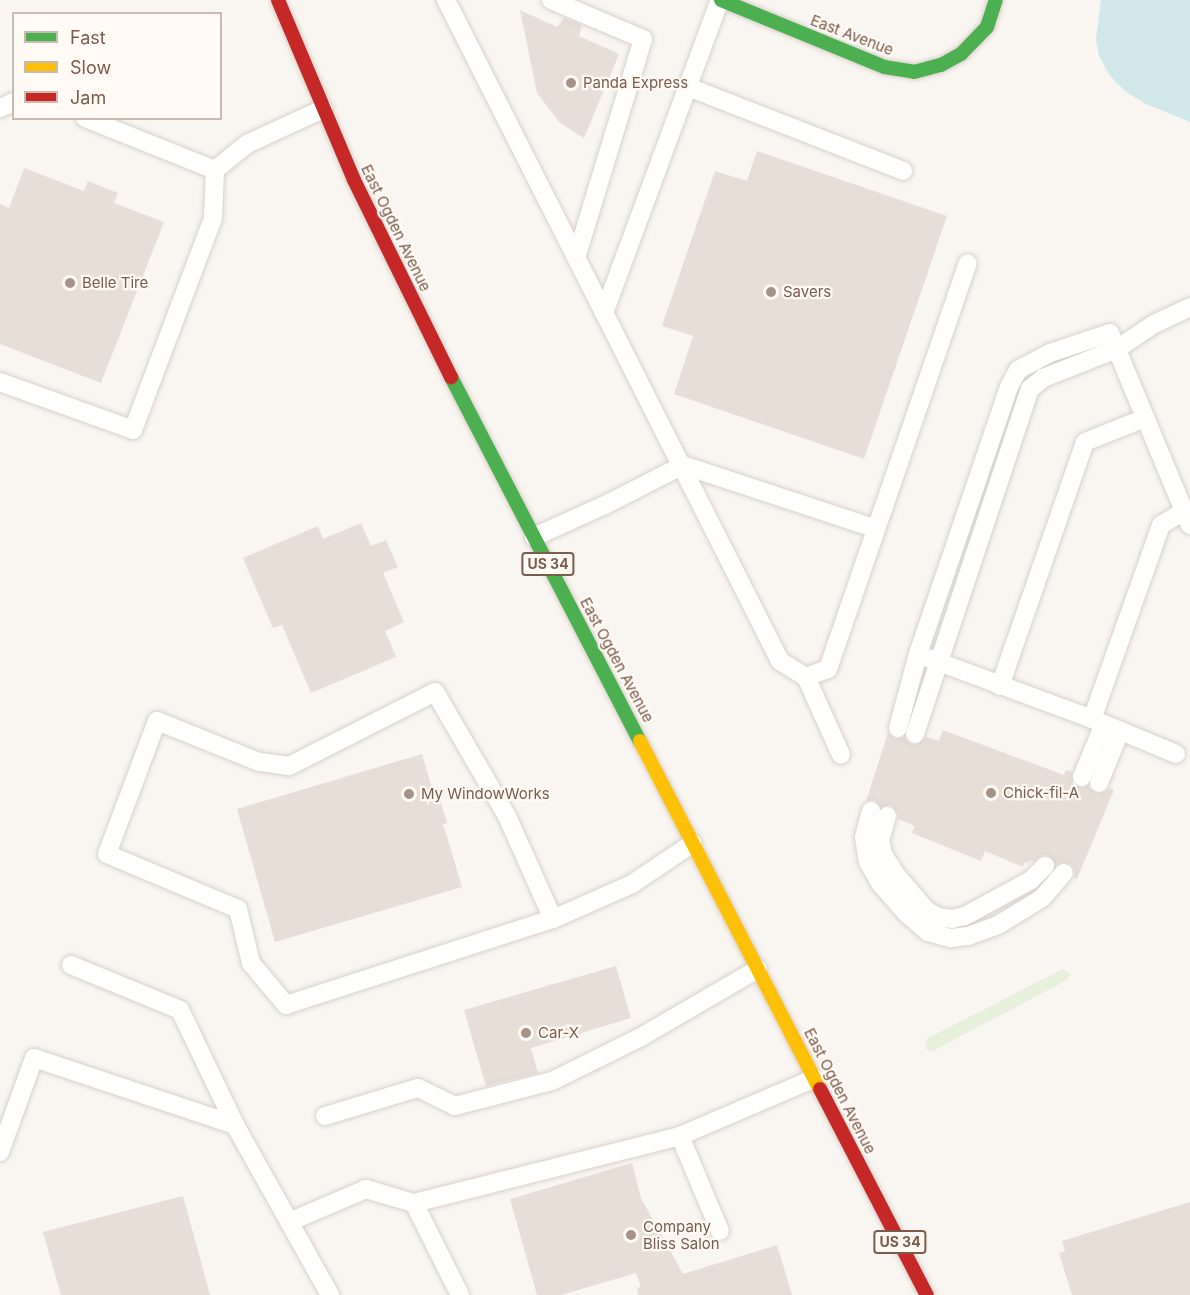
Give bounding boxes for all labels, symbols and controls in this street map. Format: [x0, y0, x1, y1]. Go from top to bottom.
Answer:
street label: East Avenue [808, 11, 896, 59]
legend [12, 12, 222, 120]
text: Fast [70, 27, 106, 48]
text: Slow [70, 57, 111, 78]
place label: Panda Express [583, 74, 688, 92]
marker: Panda Express [564, 76, 578, 90]
text: Jam [70, 87, 106, 108]
street label: East Ogden Avenue [357, 162, 435, 294]
place label: Belle Tire [82, 274, 148, 292]
marker: Belle Tire [63, 276, 77, 290]
place label: Savers [783, 283, 831, 301]
marker: Savers [764, 285, 778, 299]
road number: US 34 [521, 553, 575, 575]
street label: East Ogden Avenue [576, 594, 658, 726]
place label: Chick-fil-A [1003, 784, 1079, 802]
place label: My WindowWorks [421, 785, 550, 803]
marker: Chick-fil-A [984, 786, 998, 800]
marker: My WindowWorks [402, 787, 416, 801]
place label: Car-X [538, 1024, 579, 1042]
street label: East Ogden Avenue [800, 1025, 880, 1157]
marker: Car-X [519, 1026, 533, 1040]
place label: Company Bliss Salon [643, 1217, 720, 1252]
marker: Company Bliss Salon [624, 1228, 638, 1242]
road number: US 34 [873, 1231, 927, 1253]

